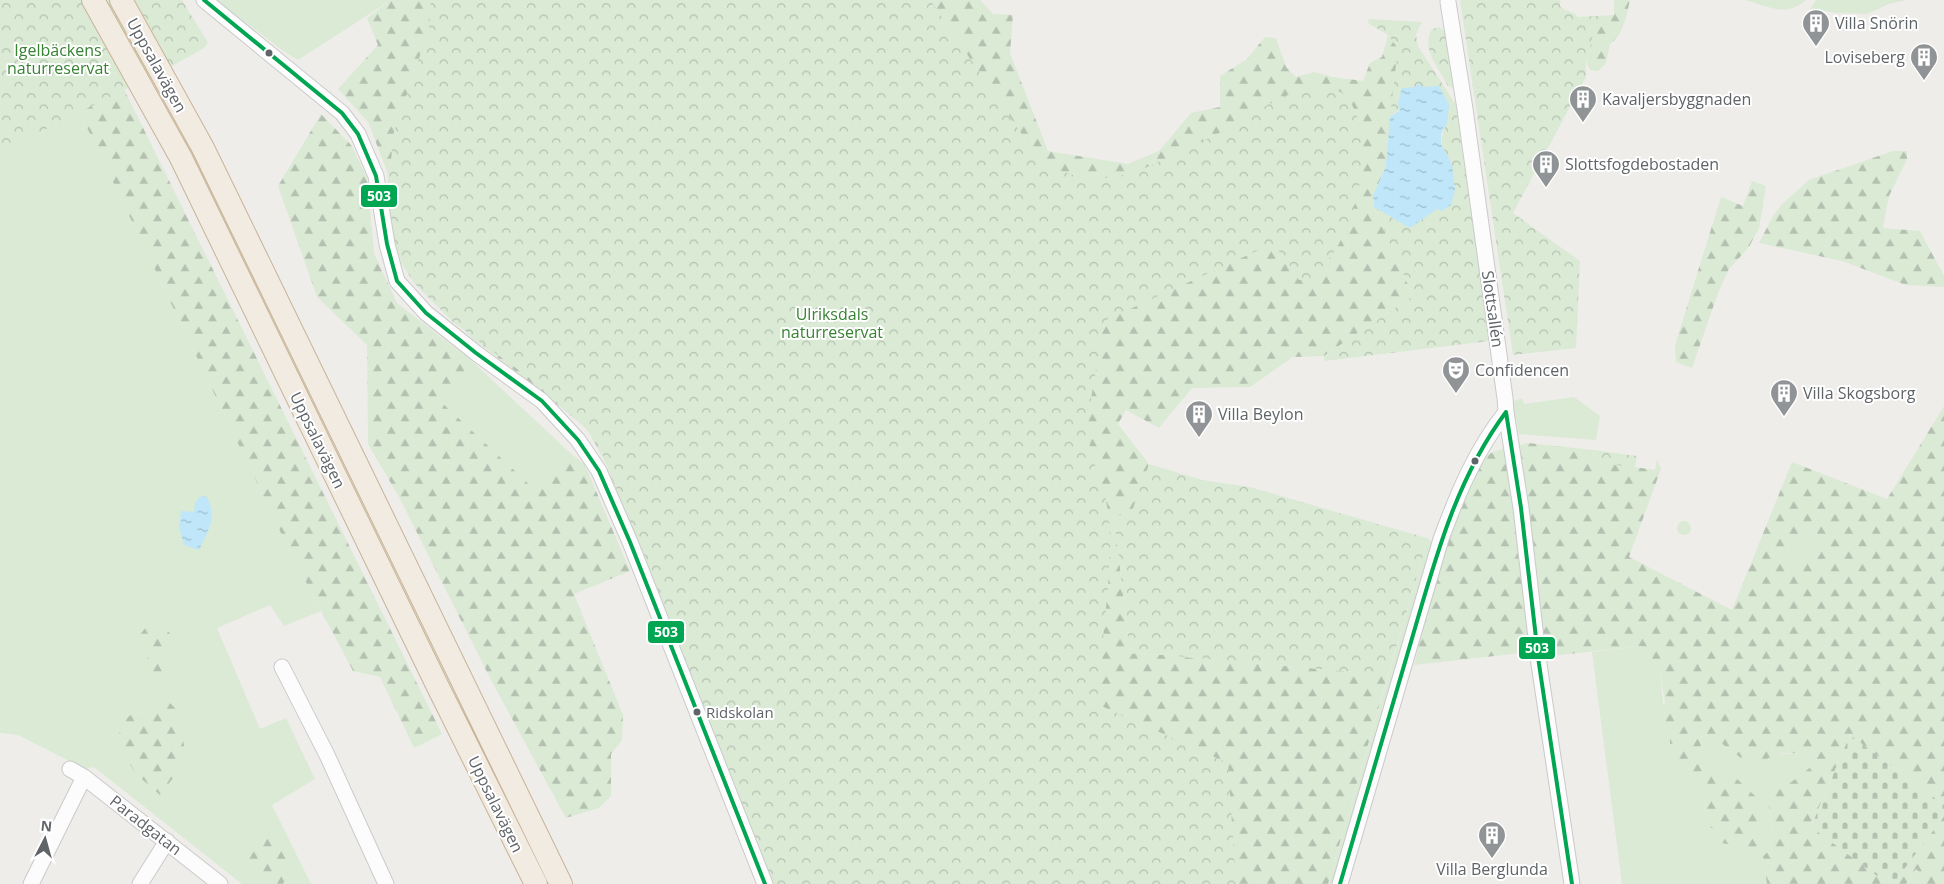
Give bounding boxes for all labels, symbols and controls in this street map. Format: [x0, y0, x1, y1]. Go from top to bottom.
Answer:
building icon: Villa Snörin [1801, 8, 1831, 47]
place label: Villa Snörin [1835, 12, 1918, 34]
street label: Uppsalavägen [122, 14, 192, 116]
park label: Igelbäckens naturreservat [7, 39, 109, 79]
building icon: Loviseberg [1909, 42, 1939, 81]
place label: Loviseberg [1824, 46, 1905, 68]
unlabelled marker [264, 48, 274, 58]
building icon: Kavaljersbyggnaden [1568, 84, 1598, 123]
place label: Kavaljersbyggnaden [1602, 88, 1751, 110]
building icon: Slottsfogdebostaden [1531, 149, 1561, 188]
place label: Slottsfogdebostaden [1565, 153, 1719, 175]
line badge: 503 [360, 184, 398, 208]
text: 503 [367, 186, 391, 205]
street label: Slottsallén [1477, 269, 1509, 349]
park label: Ulriksdals naturreservat [781, 303, 883, 343]
theatre icon: Confidencen [1441, 355, 1471, 394]
place label: Confidencen [1475, 359, 1569, 381]
building icon: Villa Skogsborg [1769, 378, 1799, 417]
place label: Villa Skogsborg [1803, 382, 1916, 404]
street label: Uppsalavägen [285, 388, 351, 492]
building icon: Villa Beylon [1184, 399, 1214, 438]
place label: Villa Beylon [1218, 403, 1304, 425]
unlabelled marker [1470, 456, 1480, 466]
line badge: 503 [647, 620, 685, 644]
text: 503 [654, 622, 678, 641]
line badge: 503 [1518, 636, 1556, 660]
text: 503 [1525, 638, 1549, 657]
place label: Ridskolan [706, 702, 774, 722]
marker: Ridskolan [692, 707, 702, 717]
street label: Uppsalavägen [463, 752, 529, 856]
street label: Paradgatan [105, 790, 187, 860]
north arrow [20, 814, 70, 864]
text: N [40, 816, 53, 836]
building icon: Villa Berglunda [1477, 820, 1507, 859]
place label: Villa Berglunda [1436, 858, 1548, 880]

